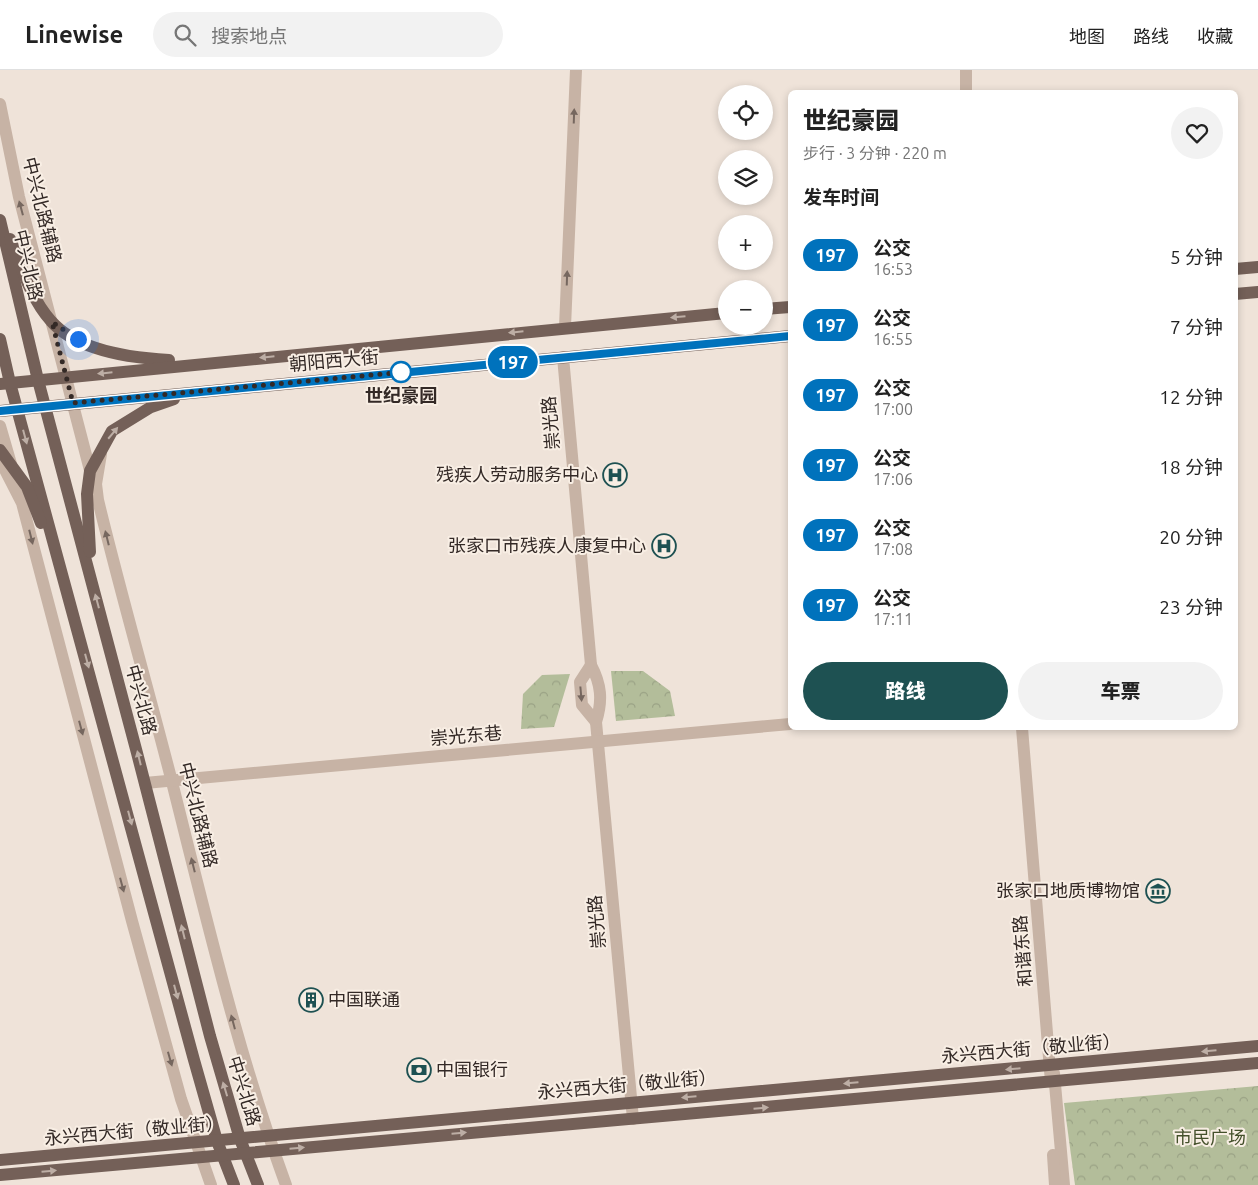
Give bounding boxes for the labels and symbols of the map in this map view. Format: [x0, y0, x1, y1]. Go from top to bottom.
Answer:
one-way arrow [571, 108, 579, 124]
street label: 中兴北路辅路 [18, 155, 66, 265]
one-way arrow [17, 200, 25, 215]
street label: 中兴北路 [9, 227, 47, 303]
one-way arrow [564, 270, 572, 286]
one-way arrow [669, 313, 685, 321]
your location [66, 327, 91, 352]
one-way arrow [508, 328, 524, 336]
street label: 朝阳西大街 [288, 346, 380, 374]
line badge: 197 [484, 346, 542, 378]
one-way arrow [259, 353, 275, 361]
marker: 世纪豪园 [390, 361, 412, 383]
one-way arrow [97, 369, 113, 377]
place label: 世纪豪园 [365, 385, 437, 405]
street label: 崇光路 [538, 395, 562, 451]
one-way arrow [107, 426, 118, 439]
one-way arrow [21, 430, 29, 445]
hospital icon: 残疾人劳动服务中心 [602, 462, 628, 488]
place label: 残疾人劳动服务中心 [436, 464, 598, 484]
one-way arrow [27, 530, 35, 545]
one-way arrow [103, 531, 111, 546]
hospital icon: 张家口市残疾人康复中心 [651, 533, 677, 559]
place label: 张家口市残疾人康复中心 [448, 535, 646, 555]
one-way arrow [93, 593, 101, 608]
one-way arrow [83, 654, 91, 669]
street label: 中兴北路 [123, 662, 161, 737]
one-way arrow [577, 686, 585, 702]
one-way arrow [77, 721, 85, 736]
street label: 崇光东巷 [429, 722, 503, 748]
one-way arrow [134, 751, 142, 766]
street label: 中兴北路辅路 [176, 760, 222, 870]
one-way arrow [126, 810, 134, 825]
one-way arrow [189, 857, 197, 872]
one-way arrow [119, 878, 127, 893]
museum icon: 张家口地质博物馆 [1145, 878, 1171, 904]
place label: 张家口地质博物馆 [996, 880, 1140, 900]
street label: 崇光路 [584, 894, 608, 950]
street label: 和谐东路 [1009, 914, 1035, 988]
one-way arrow [179, 925, 187, 940]
one-way arrow [172, 984, 180, 999]
building icon: 中国联通 [298, 987, 324, 1013]
place label: 中国联通 [328, 989, 400, 1009]
one-way arrow [229, 1014, 237, 1029]
street label: 永兴西大街（敬业街） [940, 1030, 1121, 1066]
one-way arrow [1201, 1047, 1217, 1055]
one-way arrow [166, 1051, 174, 1066]
street label: 中兴北路 [225, 1053, 265, 1128]
bank icon: 中国银行 [406, 1057, 432, 1083]
place label: 中国银行 [436, 1059, 508, 1079]
one-way arrow [1004, 1065, 1020, 1073]
street label: 永兴西大街（敬业街） [536, 1066, 717, 1102]
one-way arrow [843, 1079, 859, 1087]
one-way arrow [221, 1082, 229, 1097]
one-way arrow [681, 1094, 697, 1102]
one-way arrow [753, 1104, 769, 1112]
street label: 永兴西大街（敬业街） [43, 1112, 224, 1148]
park label: 市民广场 [1174, 1127, 1246, 1147]
one-way arrow [452, 1129, 468, 1137]
one-way arrow [290, 1144, 306, 1152]
one-way arrow [41, 1167, 57, 1175]

